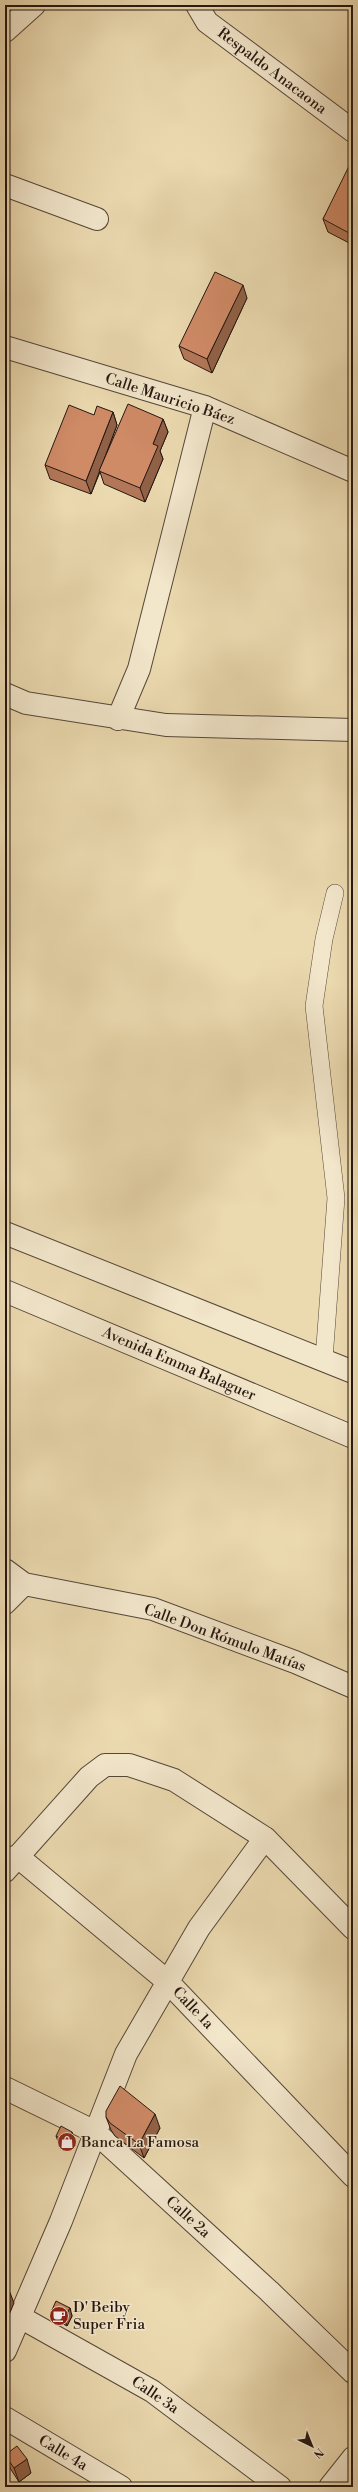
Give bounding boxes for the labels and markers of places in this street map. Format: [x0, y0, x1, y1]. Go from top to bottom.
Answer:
shop icon: Banca La Famosa [56, 2131, 78, 2153]
place label: Banca La Famosa [80, 2133, 200, 2152]
place label: D' Beiby Super Fria [73, 2298, 145, 2334]
cafe icon: D' Beiby Super Fria [48, 2305, 70, 2327]

